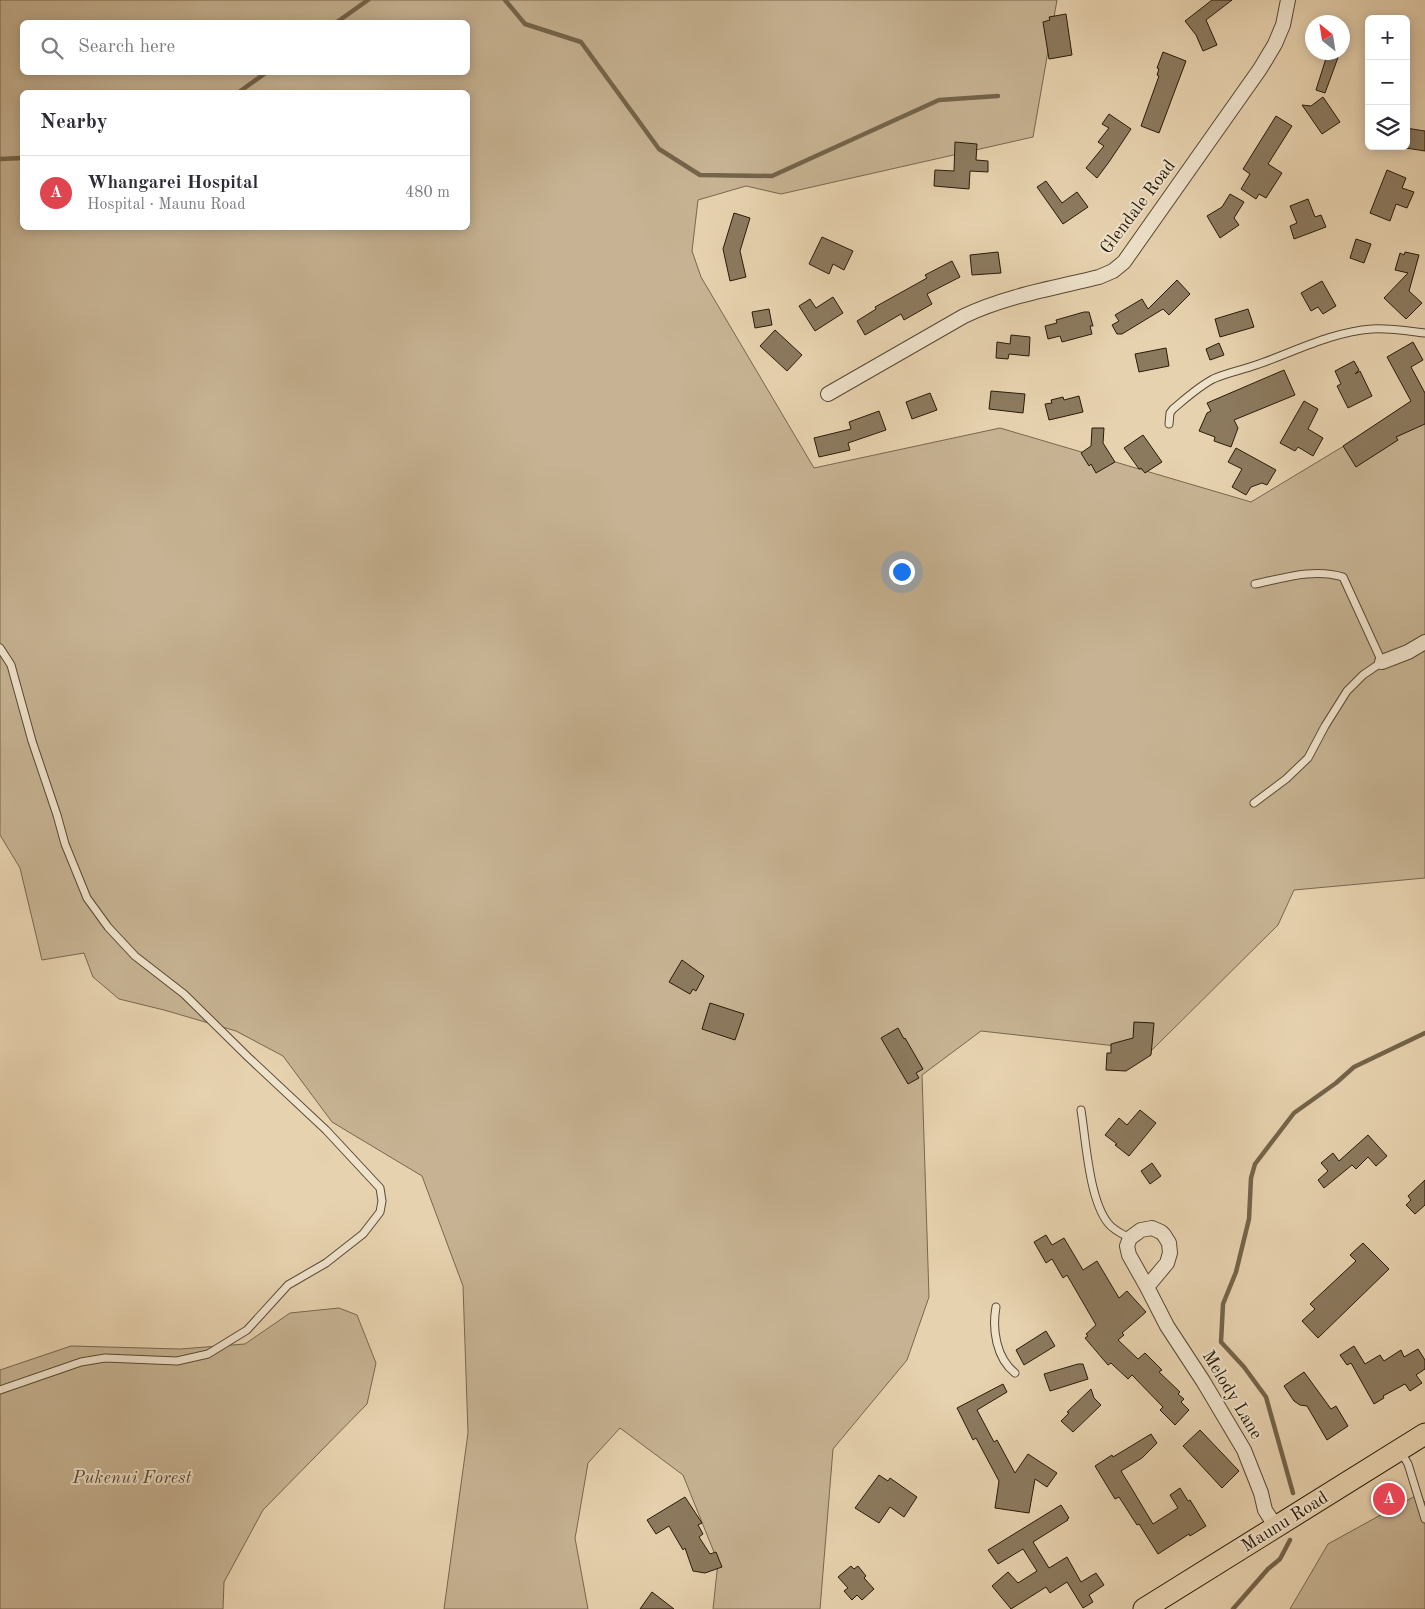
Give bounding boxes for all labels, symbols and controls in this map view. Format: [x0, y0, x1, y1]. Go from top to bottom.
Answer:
north arrow [1305, 15, 1350, 60]
map controls [1365, 15, 1410, 150]
button: + [1365, 15, 1410, 60]
search box [20, 20, 470, 75]
icon: search [38, 34, 66, 62]
text: Search here [78, 38, 175, 57]
button: − [1365, 60, 1410, 105]
button: layers [1365, 105, 1410, 150]
text: Nearby [40, 112, 108, 133]
street label: Glendale Road [1097, 157, 1179, 257]
text: Whangarei Hospital [87, 174, 258, 193]
text: A [50, 185, 62, 201]
text: 480 m [405, 185, 450, 201]
text: Hospital · Maunu Road [87, 197, 246, 213]
your location [889, 559, 915, 585]
street label: Melody Lane [1199, 1347, 1265, 1443]
park label: Pukenui Forest [72, 1469, 192, 1487]
pin: A [1373, 1480, 1405, 1518]
street label: Maunu Road [1239, 1488, 1331, 1556]

